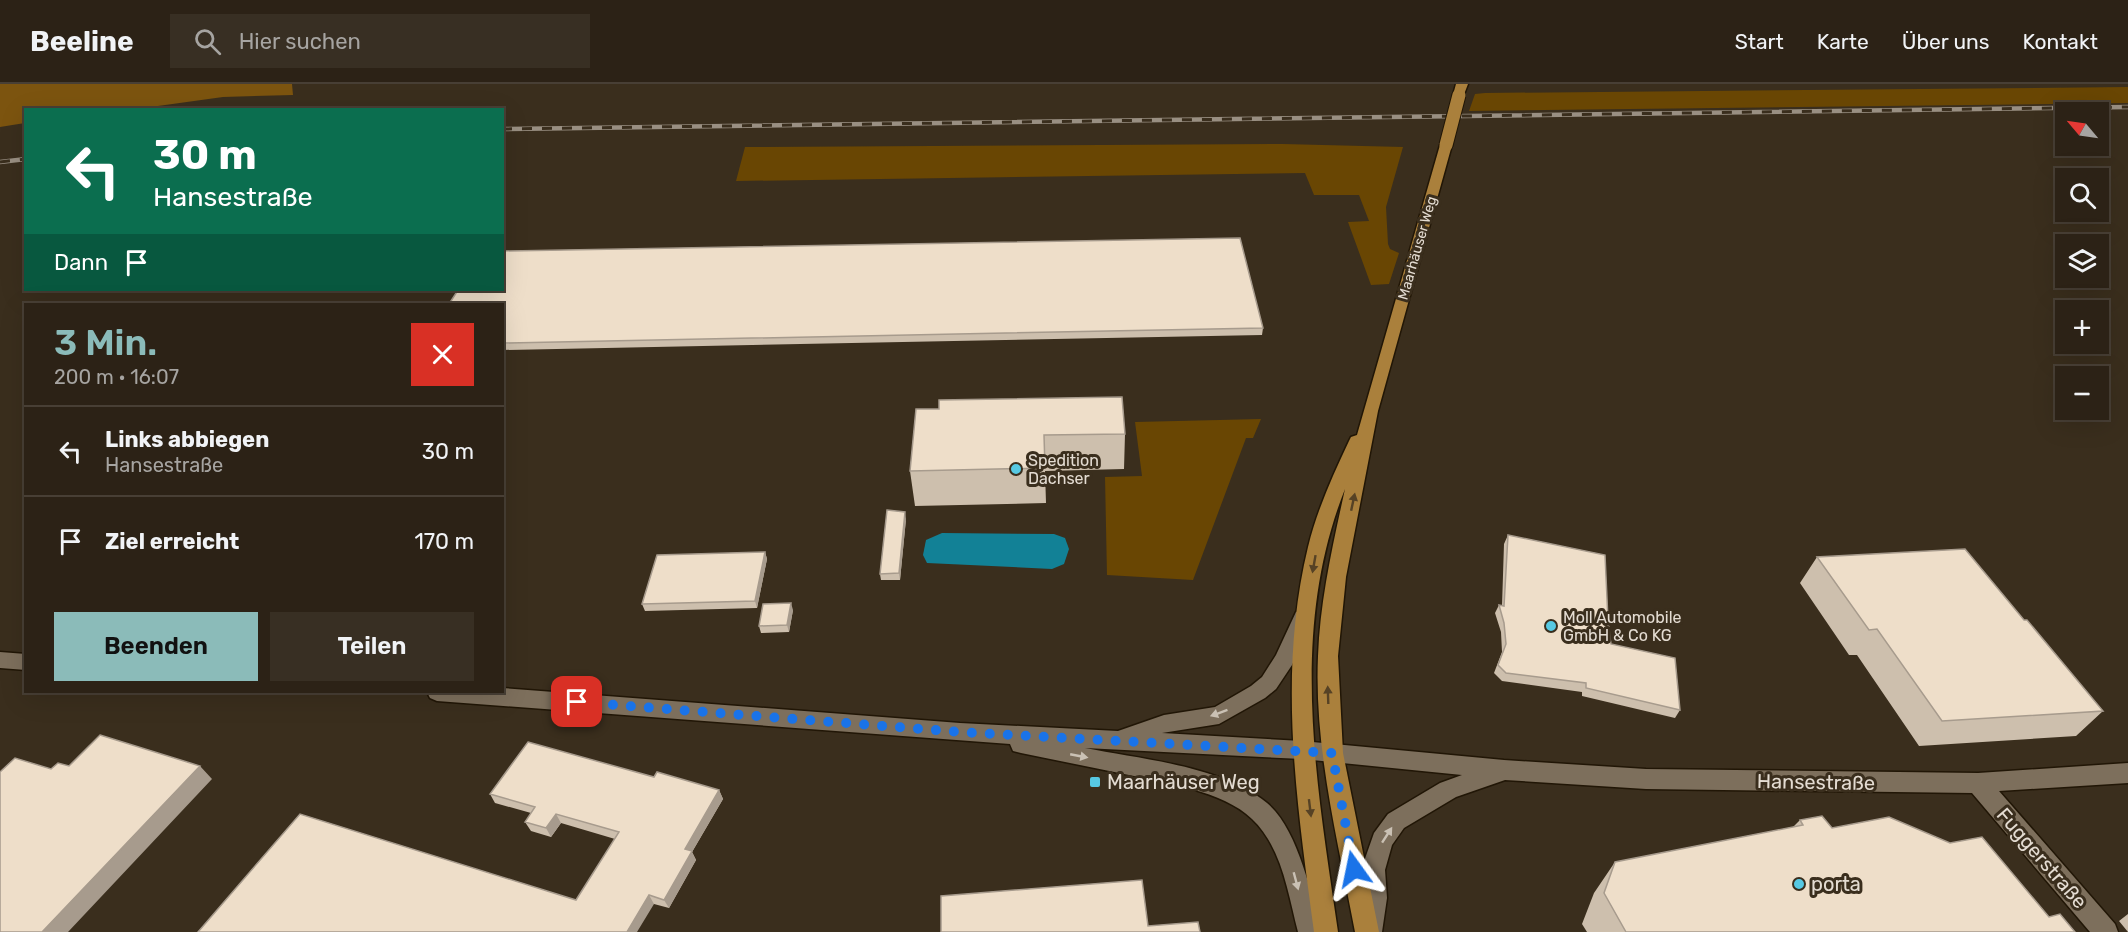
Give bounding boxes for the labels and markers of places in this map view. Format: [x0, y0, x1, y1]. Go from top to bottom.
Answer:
place label: Spedition Dachser [1028, 451, 1099, 488]
marker: Spedition Dachser [1009, 462, 1023, 476]
place label: Moll Automobile GmbH & Co KG [1563, 608, 1682, 645]
marker: Moll Automobile GmbH & Co KG [1544, 619, 1558, 633]
pin [551, 676, 602, 727]
place label: Maarhäuser Weg [1107, 770, 1260, 794]
marker: Maarhäuser Weg [1088, 775, 1102, 789]
place label: porta [1811, 872, 1861, 896]
marker: porta [1792, 877, 1806, 891]

